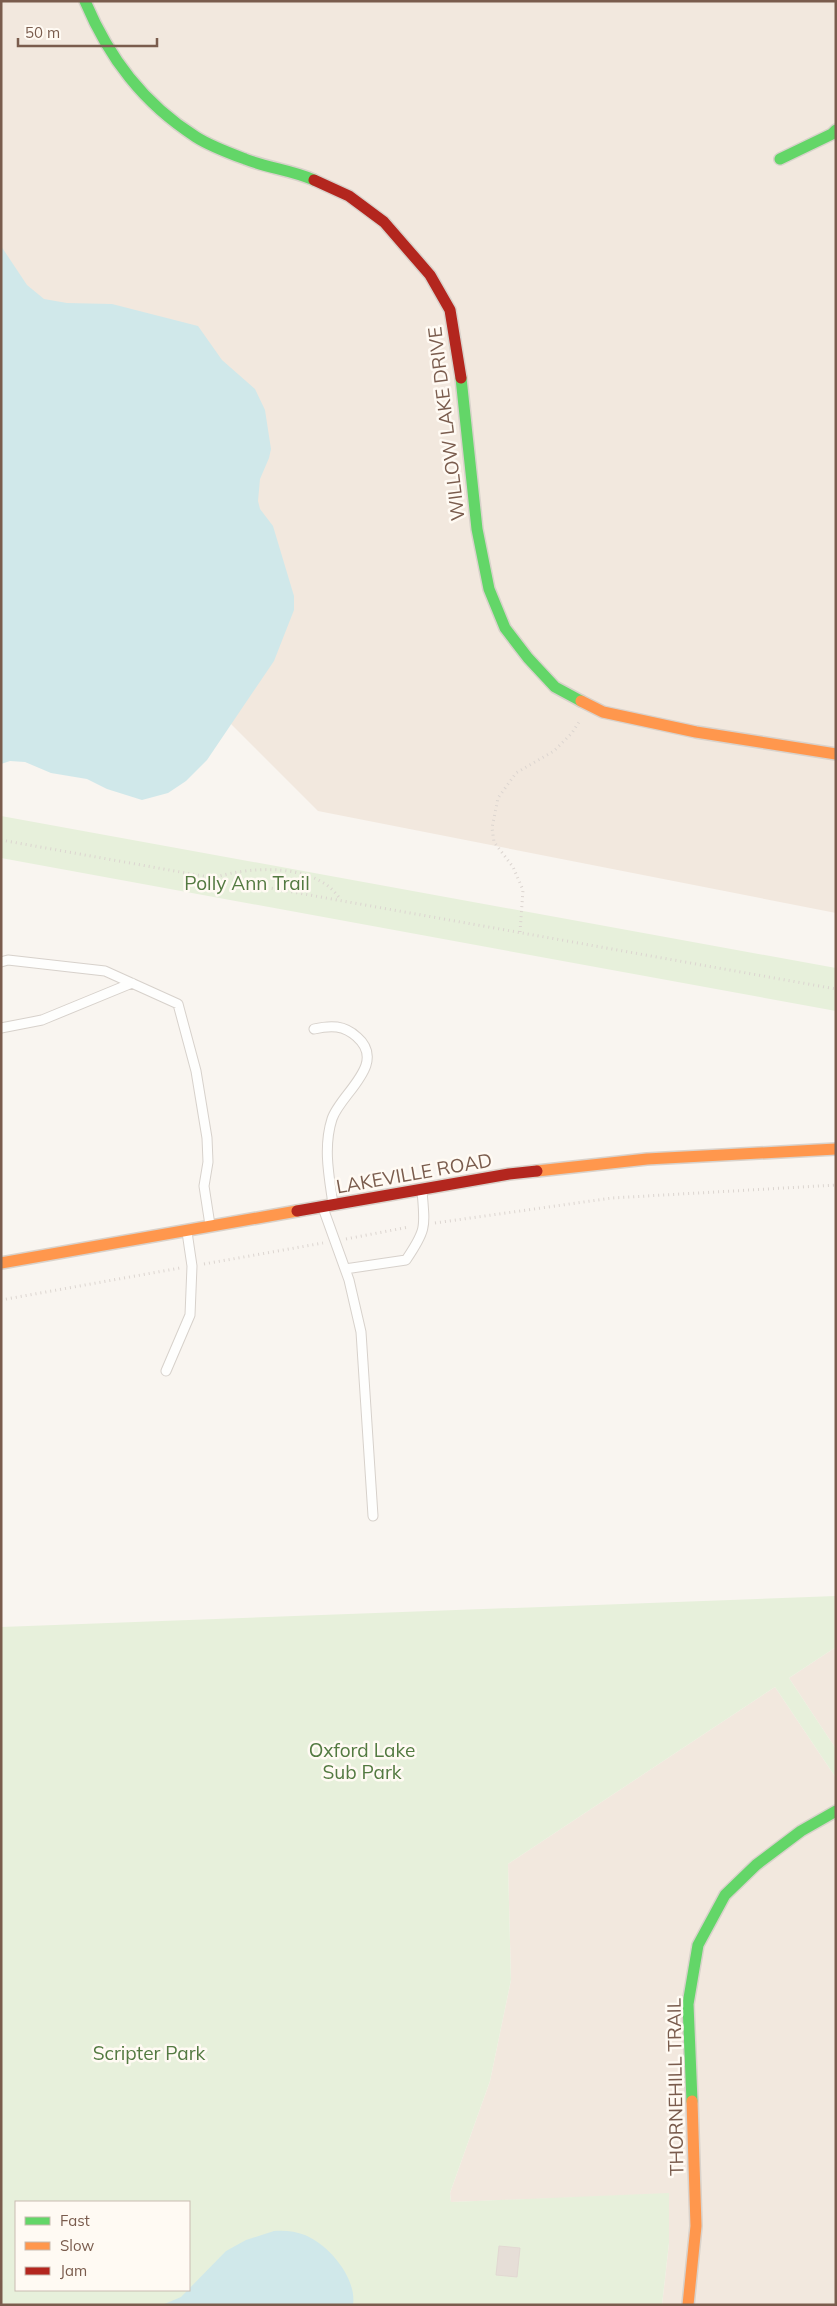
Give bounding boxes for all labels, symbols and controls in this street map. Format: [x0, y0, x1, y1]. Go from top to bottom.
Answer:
scale bar [18, 15, 156, 47]
text: 50 m [25, 23, 60, 42]
street label: WILLOW LAKE DRIVE [422, 326, 470, 522]
park label: Polly Ann Trail [184, 871, 310, 895]
street label: LAKEVILLE ROAD [334, 1147, 494, 1199]
park label: Oxford Lake Sub Park [309, 1738, 415, 1784]
street label: THORNEHILL TRAIL [661, 1997, 689, 2176]
park label: Scripter Park [93, 2041, 206, 2065]
legend [15, 2201, 190, 2291]
text: Fast [60, 2211, 90, 2230]
text: Slow [60, 2236, 94, 2255]
text: Jam [60, 2261, 87, 2280]

